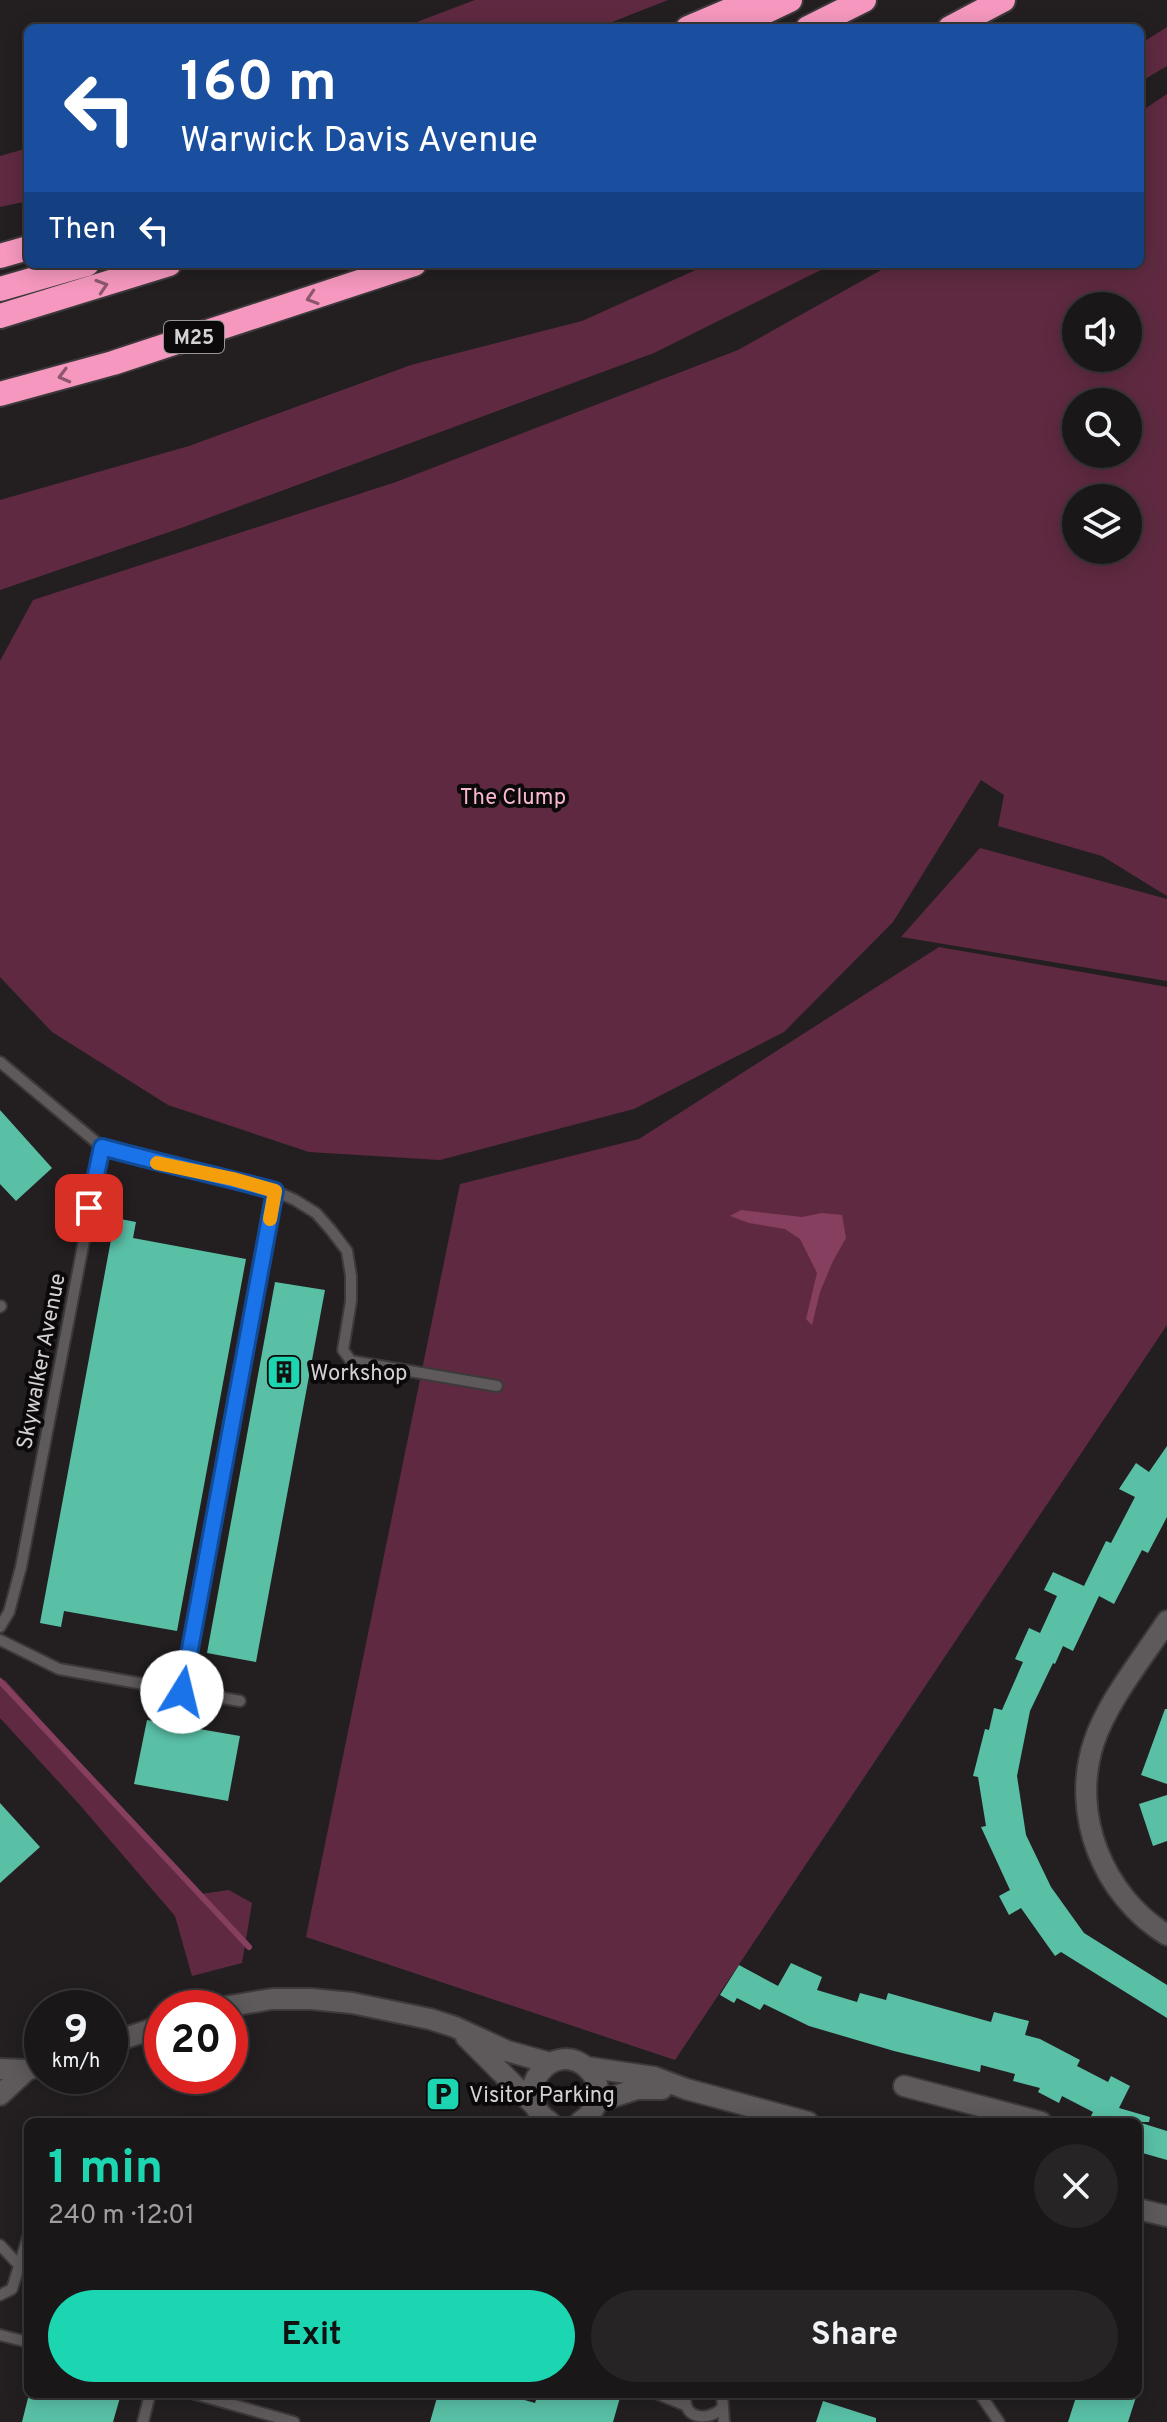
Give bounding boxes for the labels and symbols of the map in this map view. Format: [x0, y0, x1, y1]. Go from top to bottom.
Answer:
one-way arrow [94, 279, 108, 295]
one-way arrow [306, 289, 320, 305]
road number: M25 [164, 321, 224, 353]
one-way arrow [58, 367, 72, 384]
park label: The Clump [460, 785, 566, 812]
pin [55, 1174, 123, 1242]
street label: Skywalker Avenue [12, 1271, 73, 1452]
building icon: Workshop [265, 1353, 303, 1391]
place label: Workshop [310, 1361, 408, 1388]
position arrow [140, 1650, 224, 1734]
speed limit sign: 20 [144, 1990, 248, 2094]
parking icon: Visitor Parking [424, 2075, 462, 2113]
place label: Visitor Parking [469, 2083, 615, 2110]

